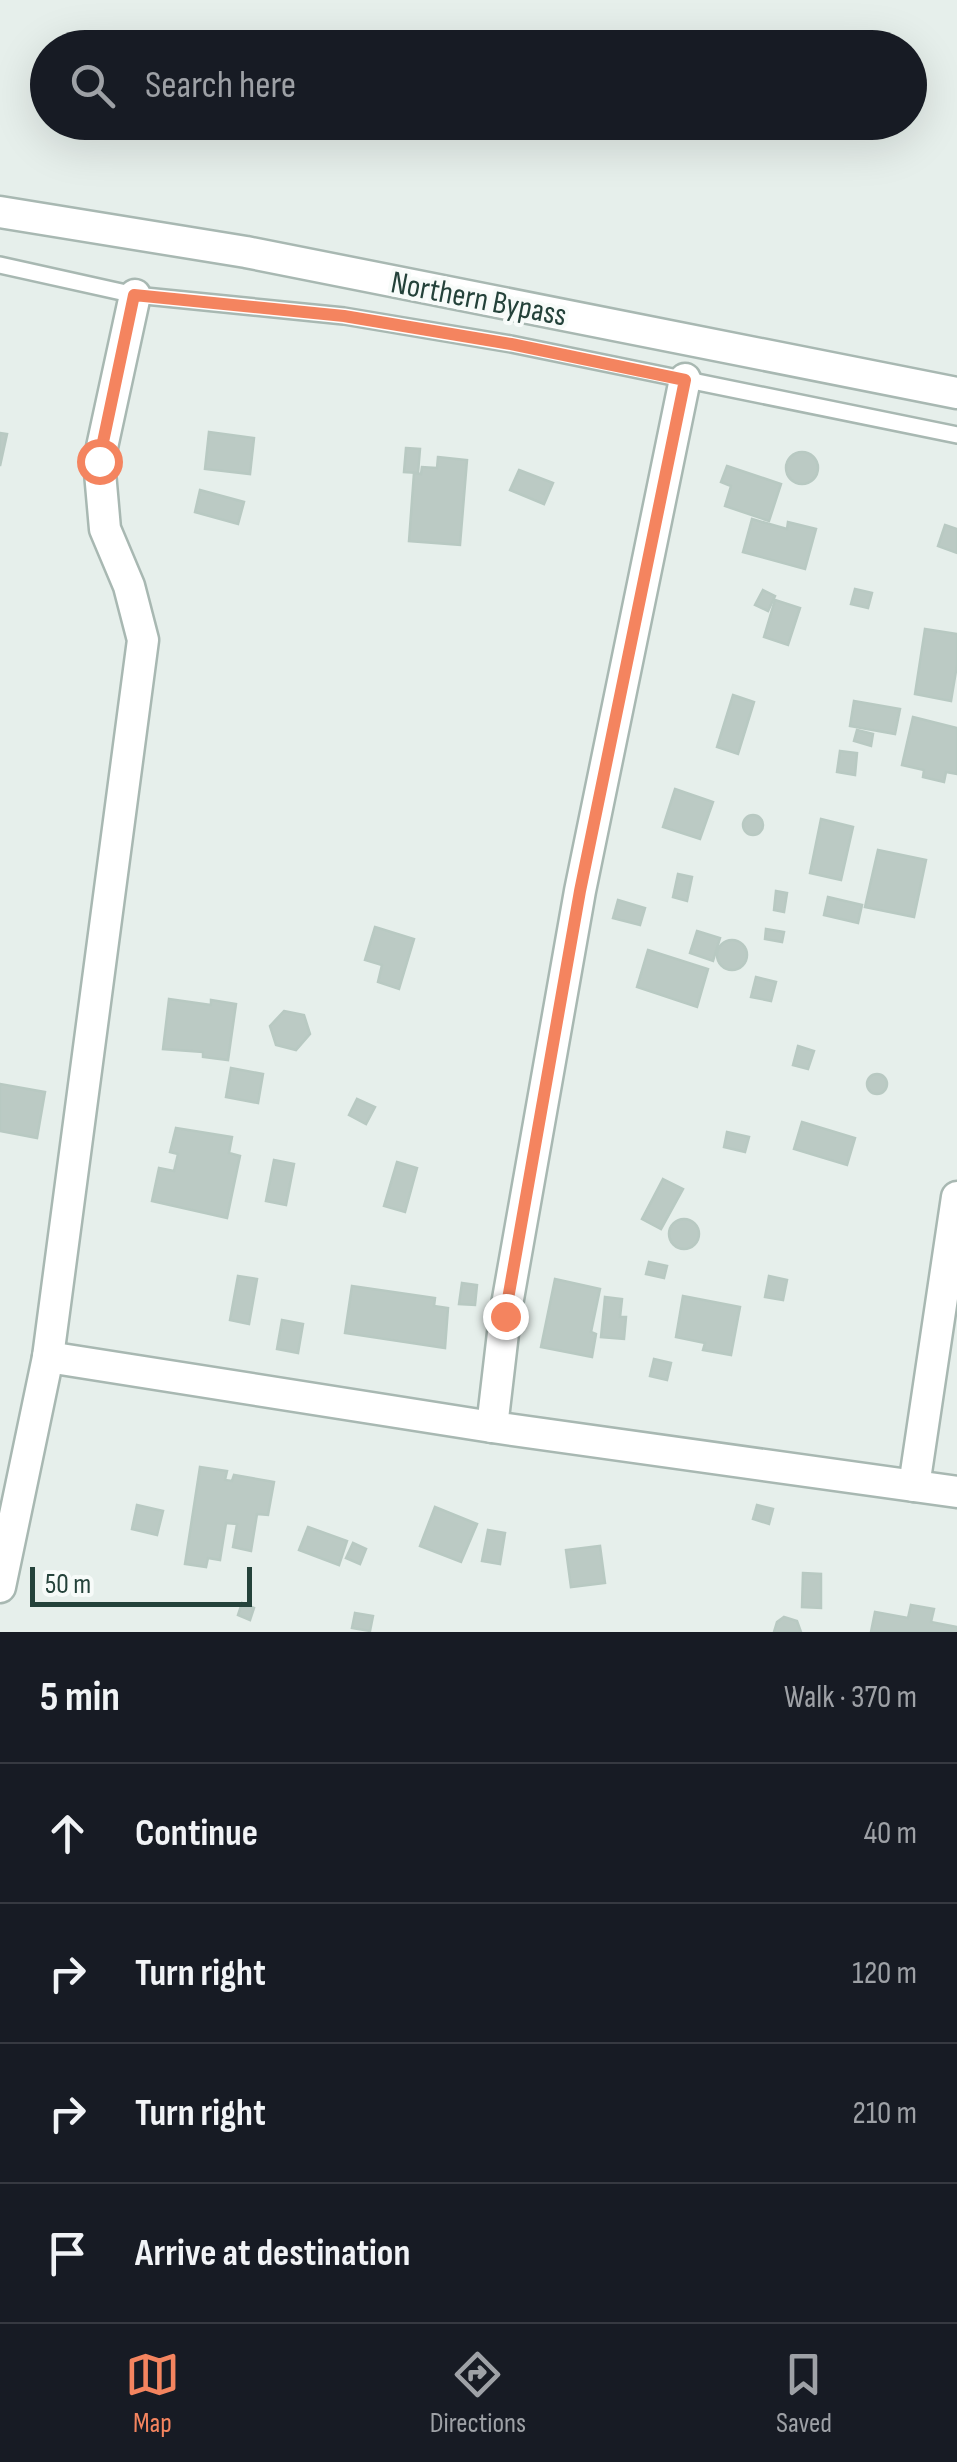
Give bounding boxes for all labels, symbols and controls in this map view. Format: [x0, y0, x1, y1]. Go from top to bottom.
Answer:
search box [30, 30, 927, 140]
icon: search [65, 58, 120, 113]
text: Search here [145, 63, 296, 108]
street label: Northern Bypass [388, 263, 570, 336]
route start [77, 439, 123, 485]
route end [483, 1294, 529, 1340]
scale bar [30, 1562, 252, 1606]
text: 50 m [45, 1568, 91, 1601]
text: 5 min [40, 1672, 120, 1723]
text: Walk · 370 m [784, 1678, 917, 1717]
icon: ahead [40, 1806, 95, 1861]
text: Continue [135, 1811, 258, 1856]
text: 40 m [864, 1814, 917, 1853]
icon: right [40, 1946, 95, 2001]
text: Turn right [135, 1951, 266, 1996]
text: 120 m [852, 1954, 917, 1993]
icon: right [40, 2086, 95, 2141]
text: Turn right [135, 2091, 266, 2136]
text: 210 m [853, 2094, 917, 2133]
icon: arrive [40, 2226, 95, 2281]
text: Arrive at destination [135, 2231, 410, 2276]
tab: Map [125, 2347, 180, 2440]
tab: Directions [430, 2347, 526, 2440]
tab: Saved [776, 2347, 832, 2440]

